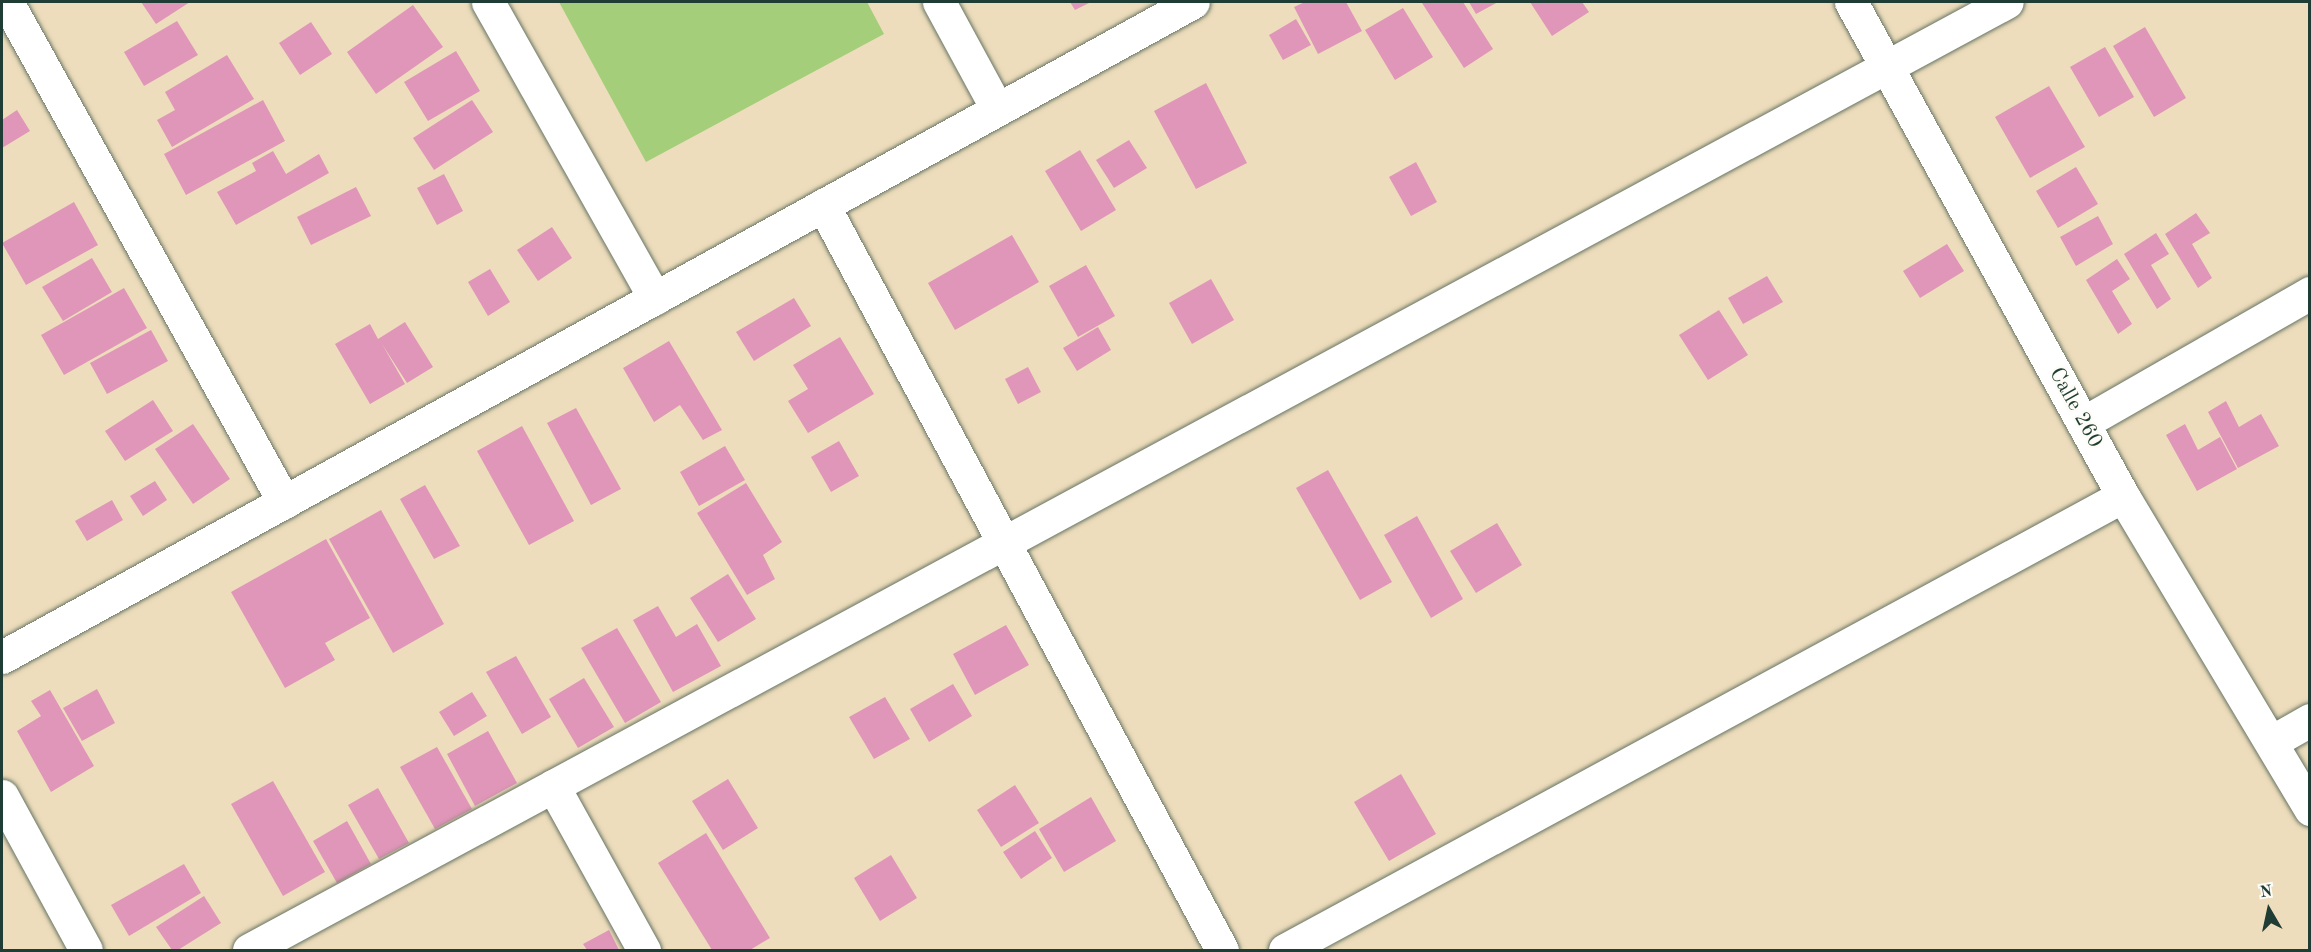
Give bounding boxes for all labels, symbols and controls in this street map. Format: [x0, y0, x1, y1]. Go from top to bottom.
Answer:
street label: Calle 260 [2043, 363, 2107, 453]
north arrow [2239, 880, 2299, 940]
text: N [2259, 883, 2273, 901]

